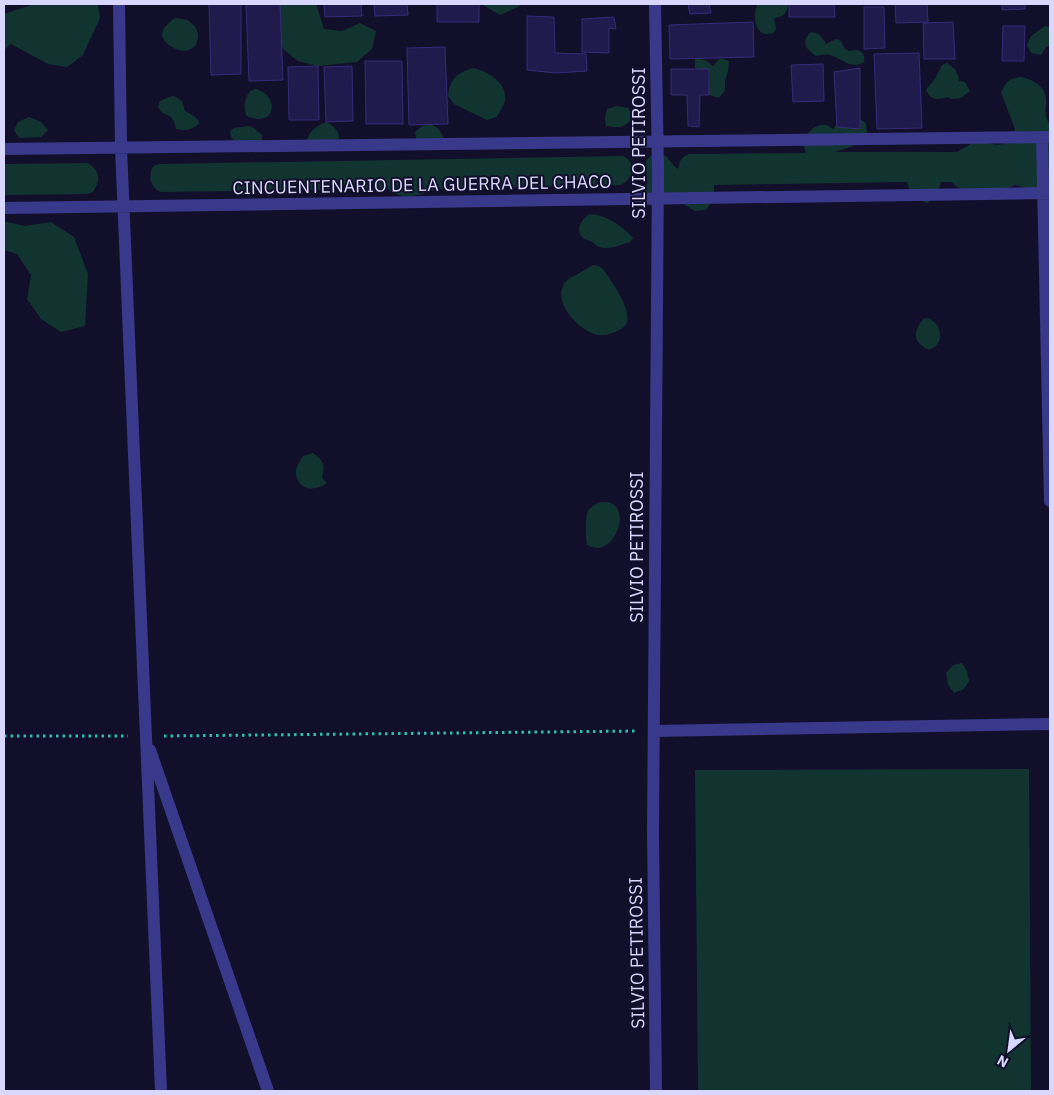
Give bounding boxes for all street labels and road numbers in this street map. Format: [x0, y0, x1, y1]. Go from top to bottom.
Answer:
street label: SILVIO PETIROSSI [627, 67, 650, 219]
street label: CINCUENTENARIO DE LA GUERRA DEL CHACO [232, 170, 612, 199]
street label: SILVIO PETIROSSI [625, 471, 648, 623]
street label: SILVIO PETIROSSI [624, 877, 649, 1029]

